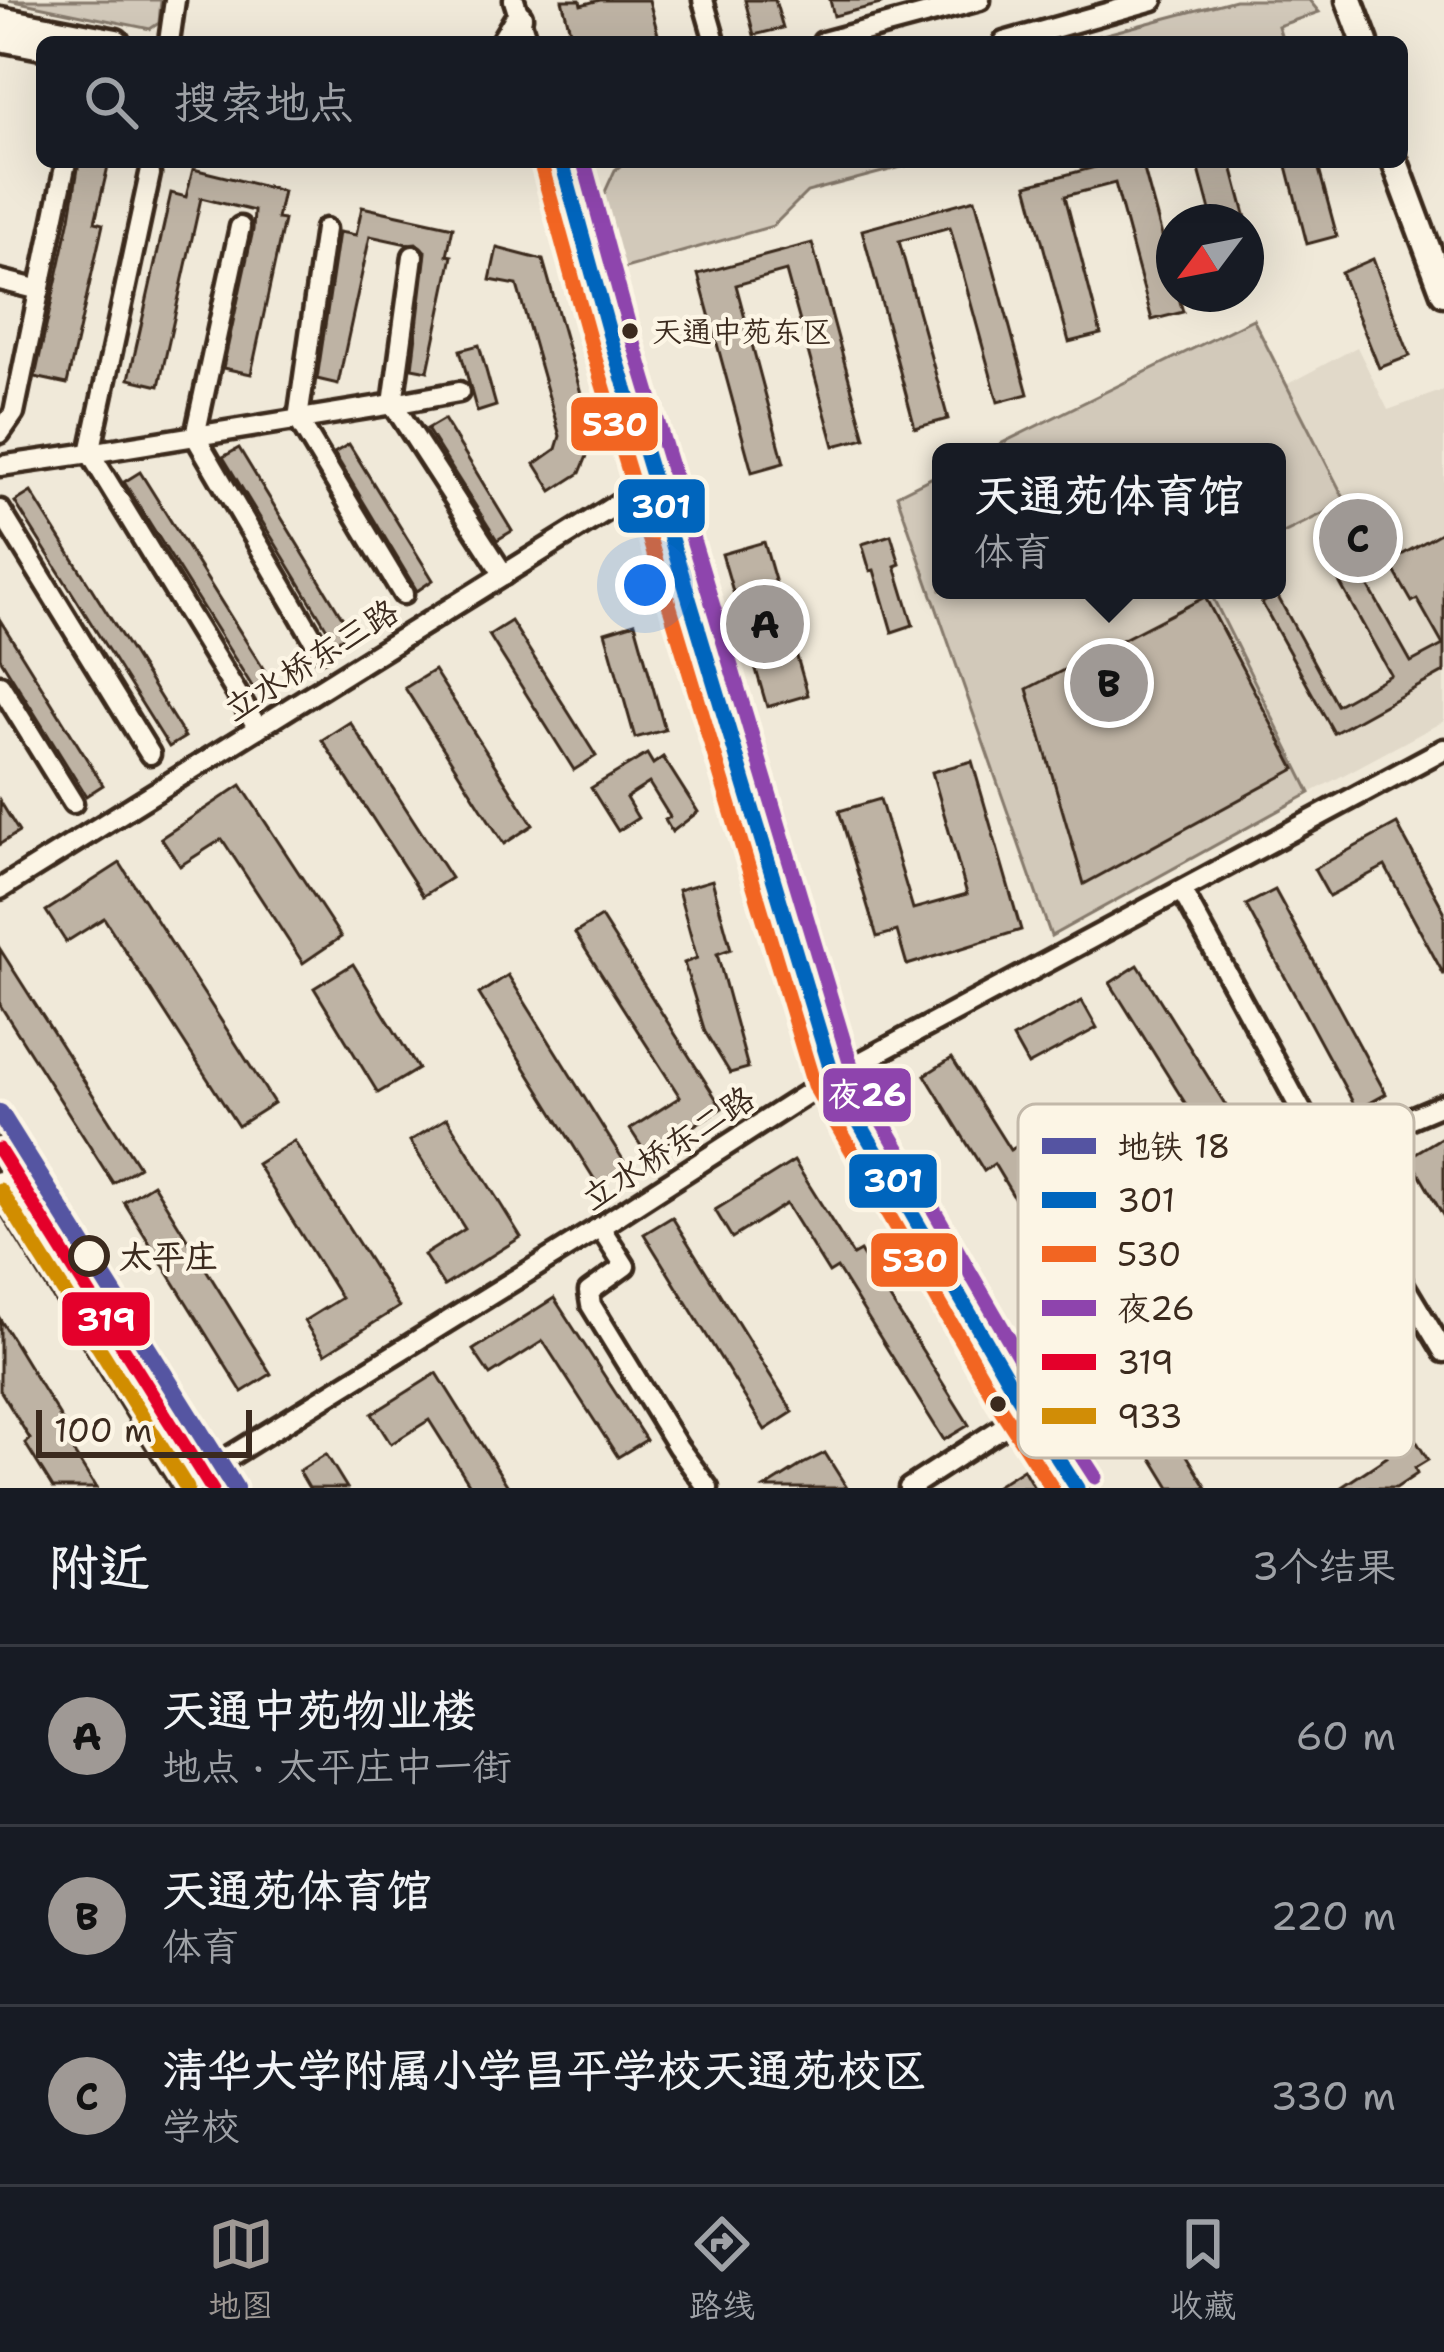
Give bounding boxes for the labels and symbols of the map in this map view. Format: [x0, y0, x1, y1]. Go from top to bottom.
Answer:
north arrow [1156, 204, 1264, 312]
place label: 天通中苑东区 [652, 311, 832, 352]
marker: 天通中苑东区 [619, 320, 641, 342]
line badge: 530 [569, 395, 660, 453]
text: 530 [582, 402, 648, 447]
line badge: 301 [616, 477, 707, 535]
text: 301 [631, 484, 691, 529]
pin: C [1319, 493, 1397, 583]
your location [615, 555, 675, 615]
pin: A [726, 579, 804, 669]
street label: 立水桥东三路 [215, 588, 407, 732]
pin: B [1070, 638, 1148, 728]
line badge: 夜26 [821, 1066, 913, 1124]
text: 夜26 [828, 1072, 906, 1117]
street label: 立水桥东二路 [573, 1075, 763, 1221]
legend [1018, 1104, 1414, 1458]
text: 地铁 18 [1117, 1124, 1231, 1169]
line badge: 301 [847, 1152, 939, 1210]
text: 301 [863, 1158, 923, 1203]
text: 301 [1117, 1178, 1175, 1223]
line badge: 530 [869, 1231, 960, 1289]
text: 530 [1117, 1232, 1181, 1277]
place label: 太平庄 [119, 1234, 218, 1279]
marker: 太平庄 [70, 1237, 108, 1275]
text: 530 [882, 1238, 948, 1283]
text: 夜26 [1117, 1286, 1195, 1331]
line badge: 319 [60, 1290, 152, 1348]
text: 319 [76, 1297, 136, 1342]
text: 319 [1117, 1340, 1174, 1385]
unlabelled marker [987, 1393, 1009, 1415]
text: 933 [1117, 1394, 1183, 1439]
scale bar [36, 1404, 252, 1457]

